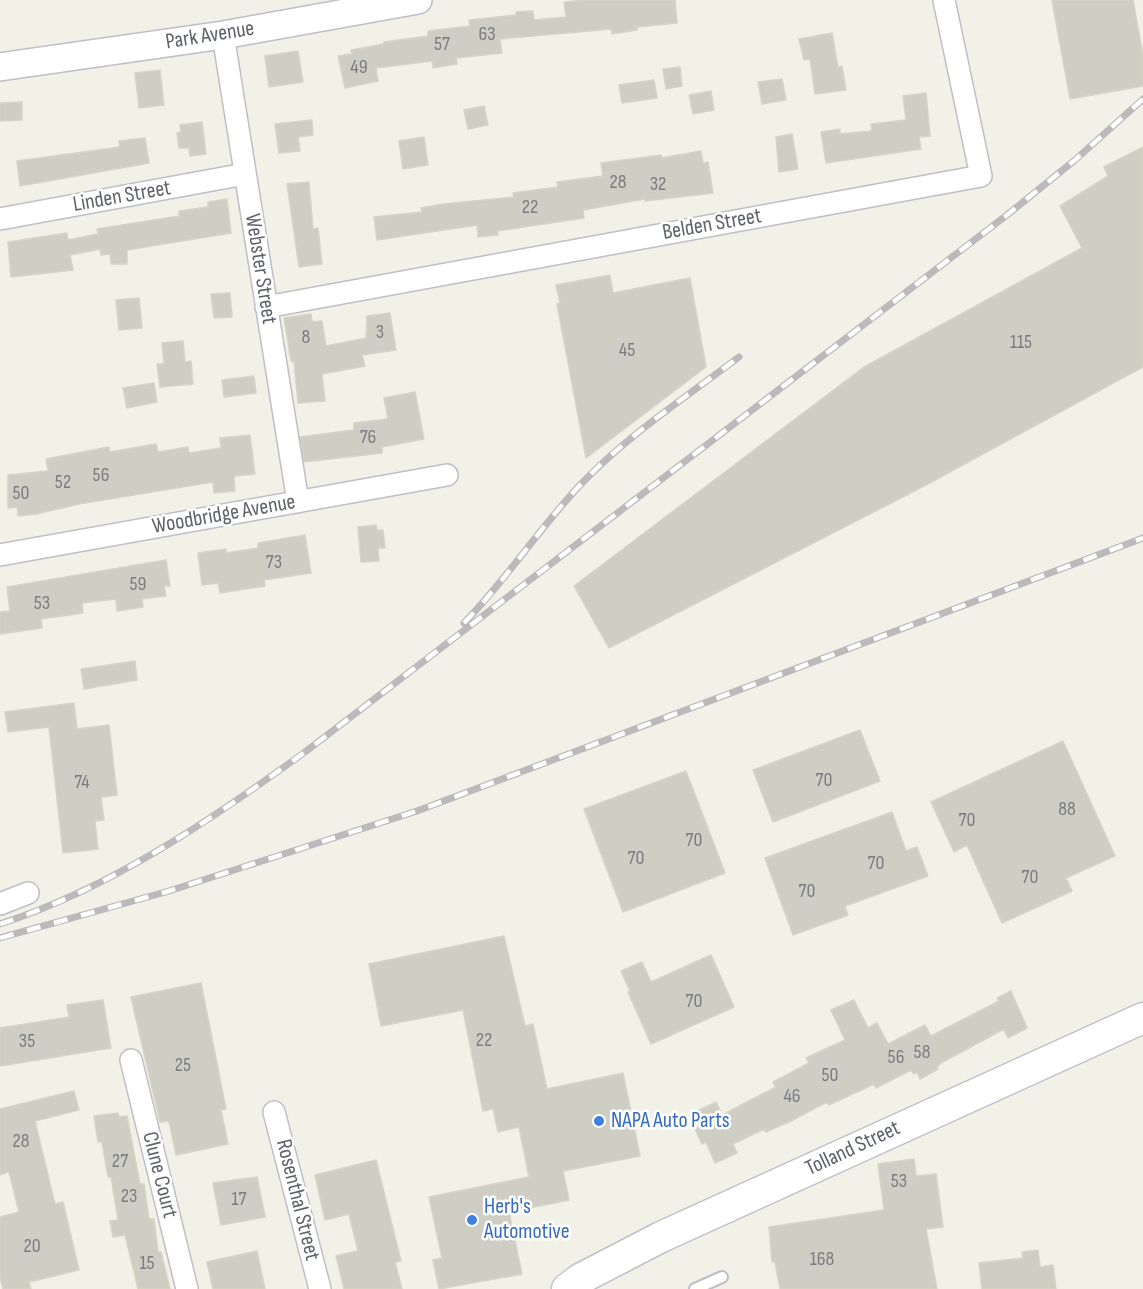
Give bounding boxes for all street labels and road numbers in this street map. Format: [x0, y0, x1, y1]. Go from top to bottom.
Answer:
street label: Park Avenue [164, 16, 256, 56]
street label: Linden Street [71, 175, 173, 219]
street label: Belden Street [660, 203, 764, 247]
street label: Webster Street [238, 212, 282, 326]
street label: Woodbridge Avenue [150, 489, 298, 541]
street label: Tolland Street [801, 1116, 905, 1182]
street label: Clune Court [136, 1129, 182, 1221]
street label: Rosenthal Street [269, 1137, 325, 1263]

